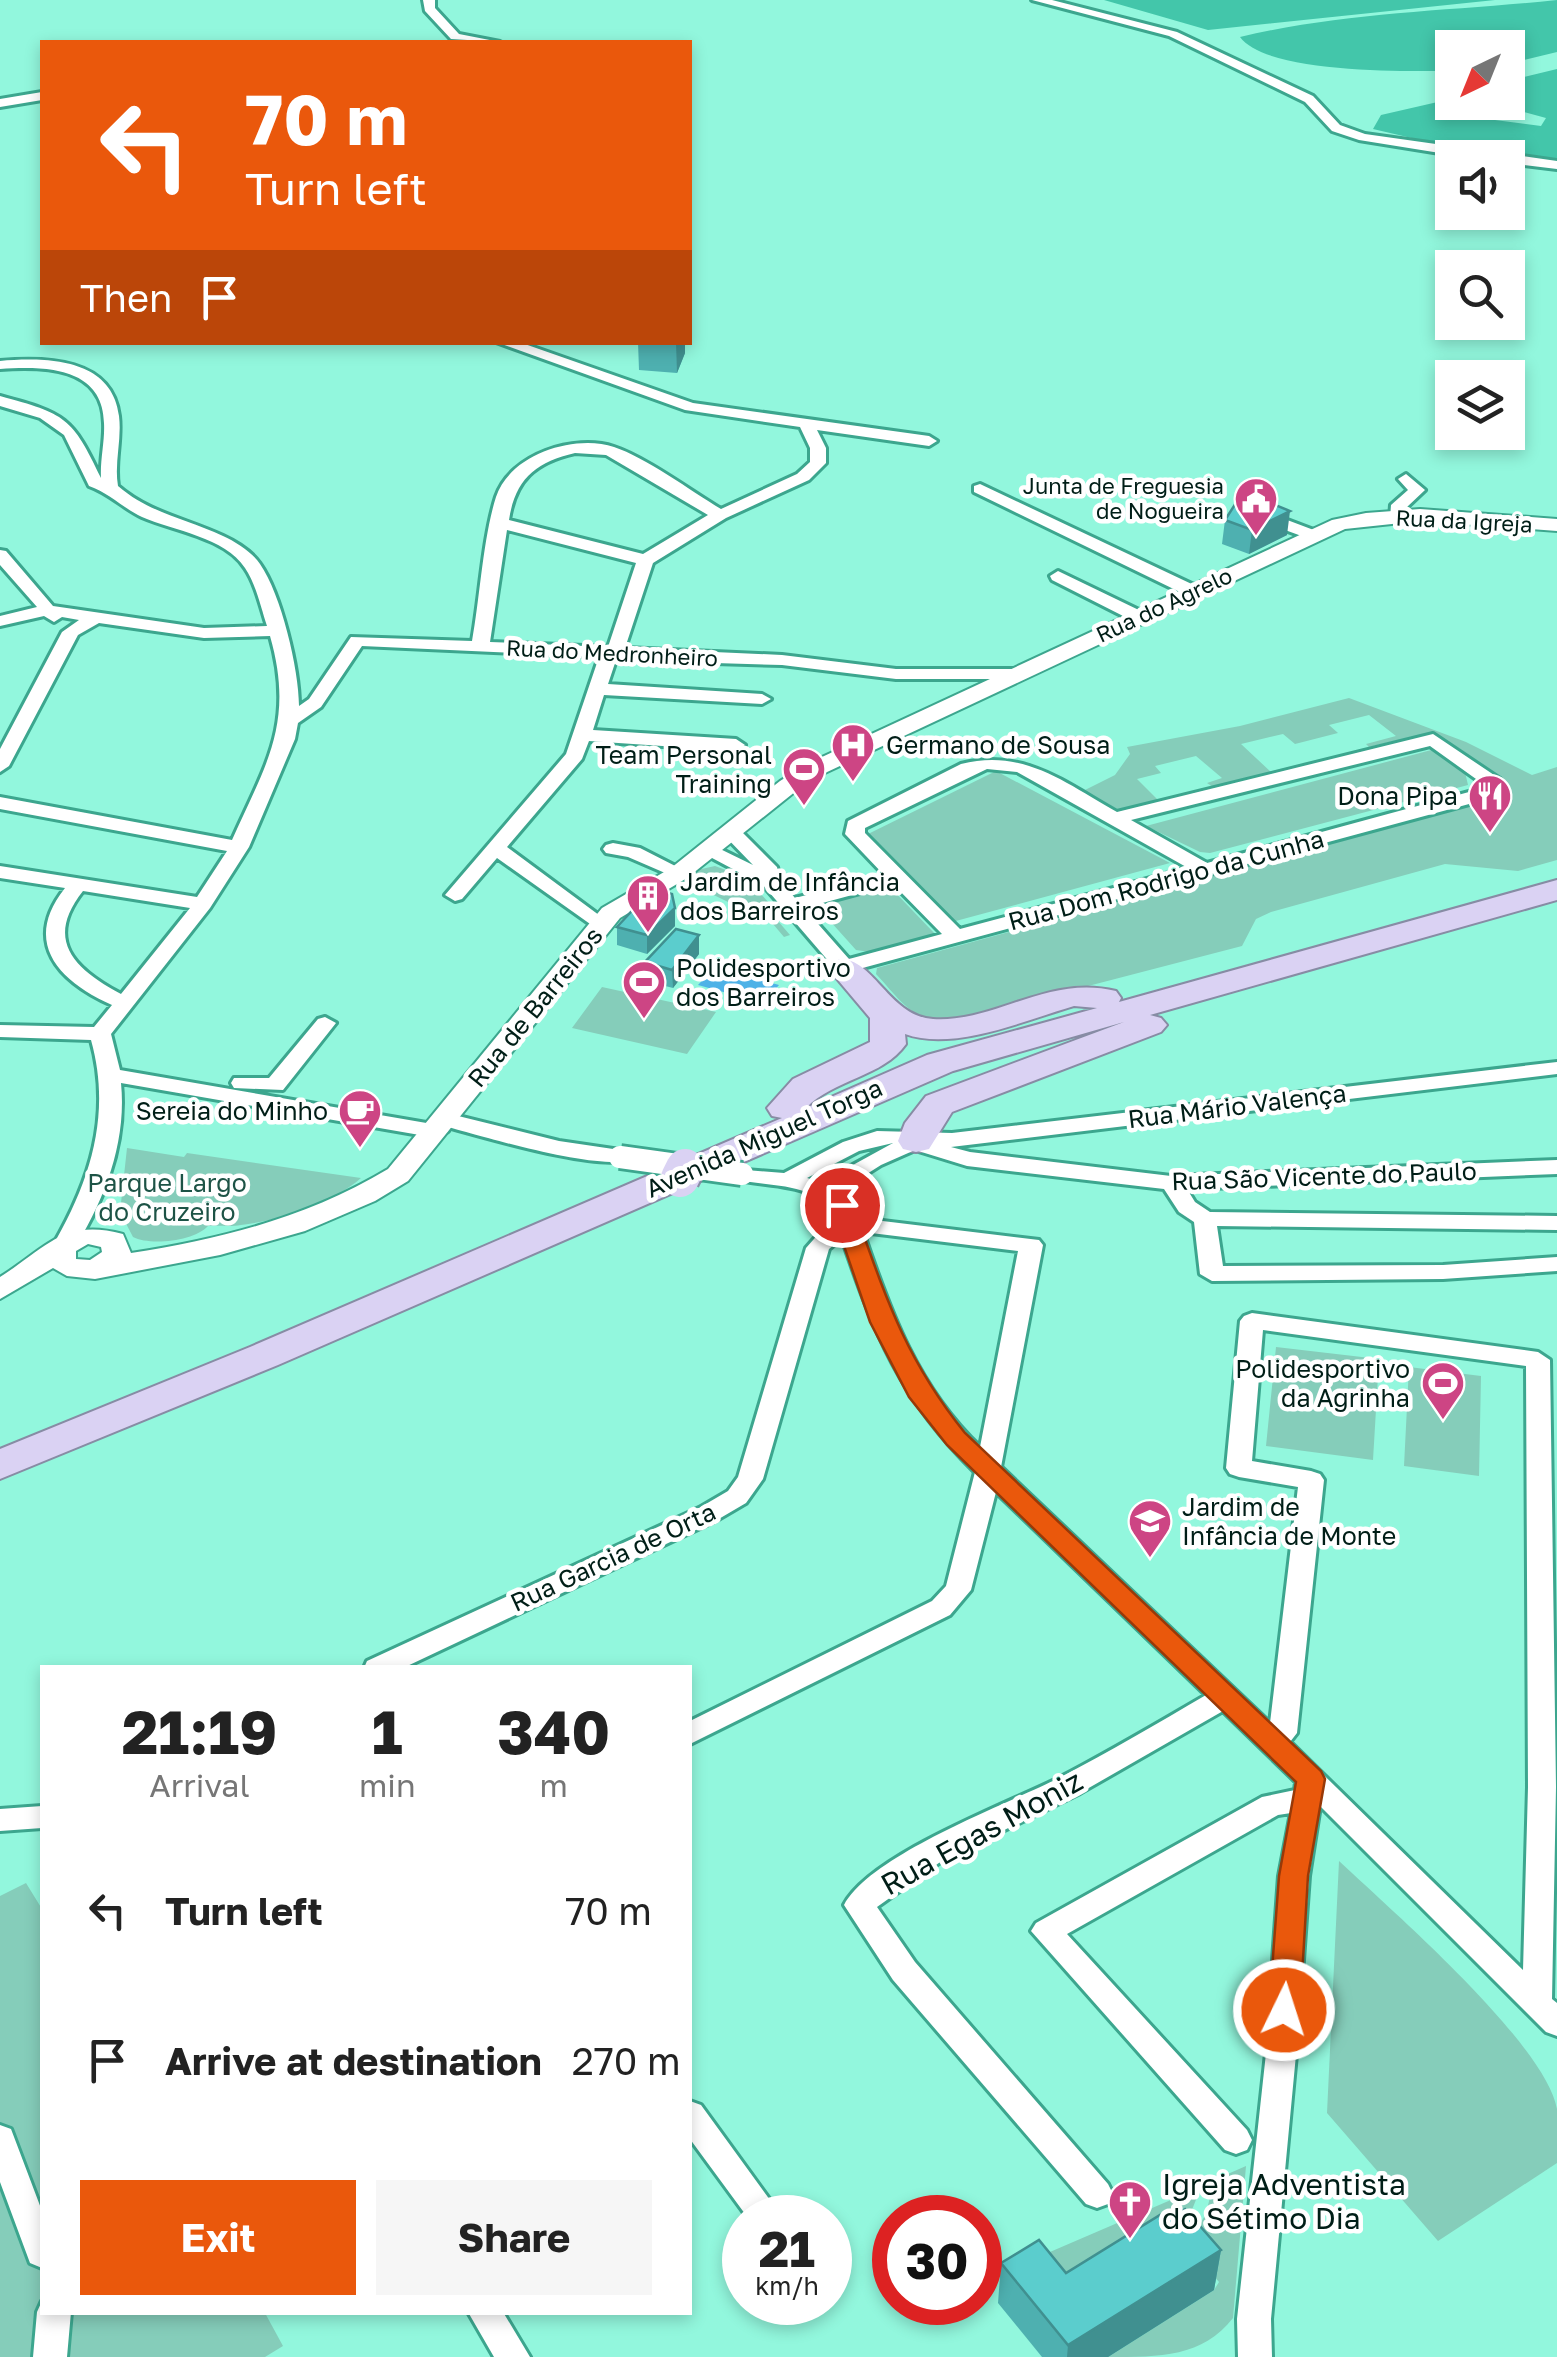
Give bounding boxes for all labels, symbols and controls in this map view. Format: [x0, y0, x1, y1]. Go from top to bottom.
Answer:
north arrow [1435, 30, 1525, 120]
map controls [1435, 30, 1525, 450]
text: 70 m [245, 76, 407, 160]
icon: left [80, 80, 210, 210]
button: sound [1435, 140, 1525, 230]
text: Turn left [245, 161, 427, 215]
button: search [1435, 250, 1525, 340]
icon: arrive [192, 270, 247, 325]
text: Then [80, 275, 172, 320]
button: layers [1435, 360, 1525, 450]
place label: Junta de Freguesia de Nogueira [1023, 472, 1224, 524]
public building icon: Junta de Freguesia de Nogueira [1233, 476, 1279, 537]
street label: Rua da Igreja [1395, 503, 1533, 538]
street label: Rua do Agrelo [1091, 561, 1236, 648]
street label: Rua do Medronheiro [505, 633, 719, 672]
hospital icon: Germano de Sousa [830, 722, 876, 783]
place label: Germano de Sousa [886, 729, 1110, 760]
place label: Team Personal Training [596, 739, 772, 799]
sports icon: Team Personal Training [781, 746, 827, 807]
restaurant icon: Dona Pipa [1467, 773, 1513, 834]
place label: Dona Pipa [1337, 780, 1458, 811]
street label: Rua Dom Rodrigo da Cunha [1004, 822, 1327, 937]
place label: Jardim de Infância dos Barreiros [680, 866, 900, 926]
building icon: Jardim de Infância dos Barreiros [625, 873, 671, 934]
street label: Rua de Barreiros [461, 920, 609, 1093]
place label: Polidesportivo dos Barreiros [676, 952, 851, 1012]
sports icon: Polidesportivo dos Barreiros [621, 959, 667, 1020]
street label: Avenida Miguel Torga [641, 1071, 887, 1204]
street label: Rua Mário Valença [1126, 1077, 1348, 1134]
cafe icon: Sereia do Minho [337, 1088, 383, 1149]
place label: Sereia do Minho [136, 1095, 328, 1126]
street label: Rua São Vicente do Paulo [1171, 1155, 1477, 1196]
pin [800, 1163, 885, 1248]
park label: Parque Largo do Cruzeiro [87, 1167, 247, 1227]
icon: arrive [815, 1178, 870, 1233]
place label: Polidesportivo da Agrinha [1235, 1353, 1410, 1413]
sports icon: Polidesportivo da Agrinha [1420, 1360, 1466, 1421]
place label: Jardim de Infância de Monte [1182, 1491, 1396, 1551]
street label: Rua Garcia de Orta [505, 1495, 720, 1618]
school or university icon: Jardim de Infância de Monte [1127, 1498, 1173, 1559]
text: 21:19 [122, 1695, 277, 1767]
text: 1 [372, 1695, 403, 1767]
text: 340 [497, 1695, 610, 1767]
street label: Rua Egas Moniz [874, 1762, 1089, 1902]
text: Arrival [149, 1766, 250, 1804]
text: min [359, 1766, 416, 1804]
text: m [540, 1766, 568, 1804]
icon: left [80, 1883, 135, 1938]
text: Turn left [165, 1888, 323, 1933]
text: 70 m [565, 1888, 652, 1933]
position arrow [1232, 1958, 1336, 2062]
icon: arrive [80, 2033, 135, 2088]
text: Arrive at destination [165, 2038, 542, 2083]
text: 270 m [572, 2038, 681, 2083]
place label: Igreja Adventista do Sétimo Dia [1162, 2166, 1406, 2236]
church icon: Igreja Adventista do Sétimo Dia [1107, 2179, 1153, 2240]
button: Exit [80, 2180, 356, 2295]
button: Share [376, 2180, 652, 2295]
speed limit sign: 30 [872, 2195, 1002, 2325]
text: 21 [759, 2218, 815, 2278]
text: km/h [755, 2270, 819, 2301]

